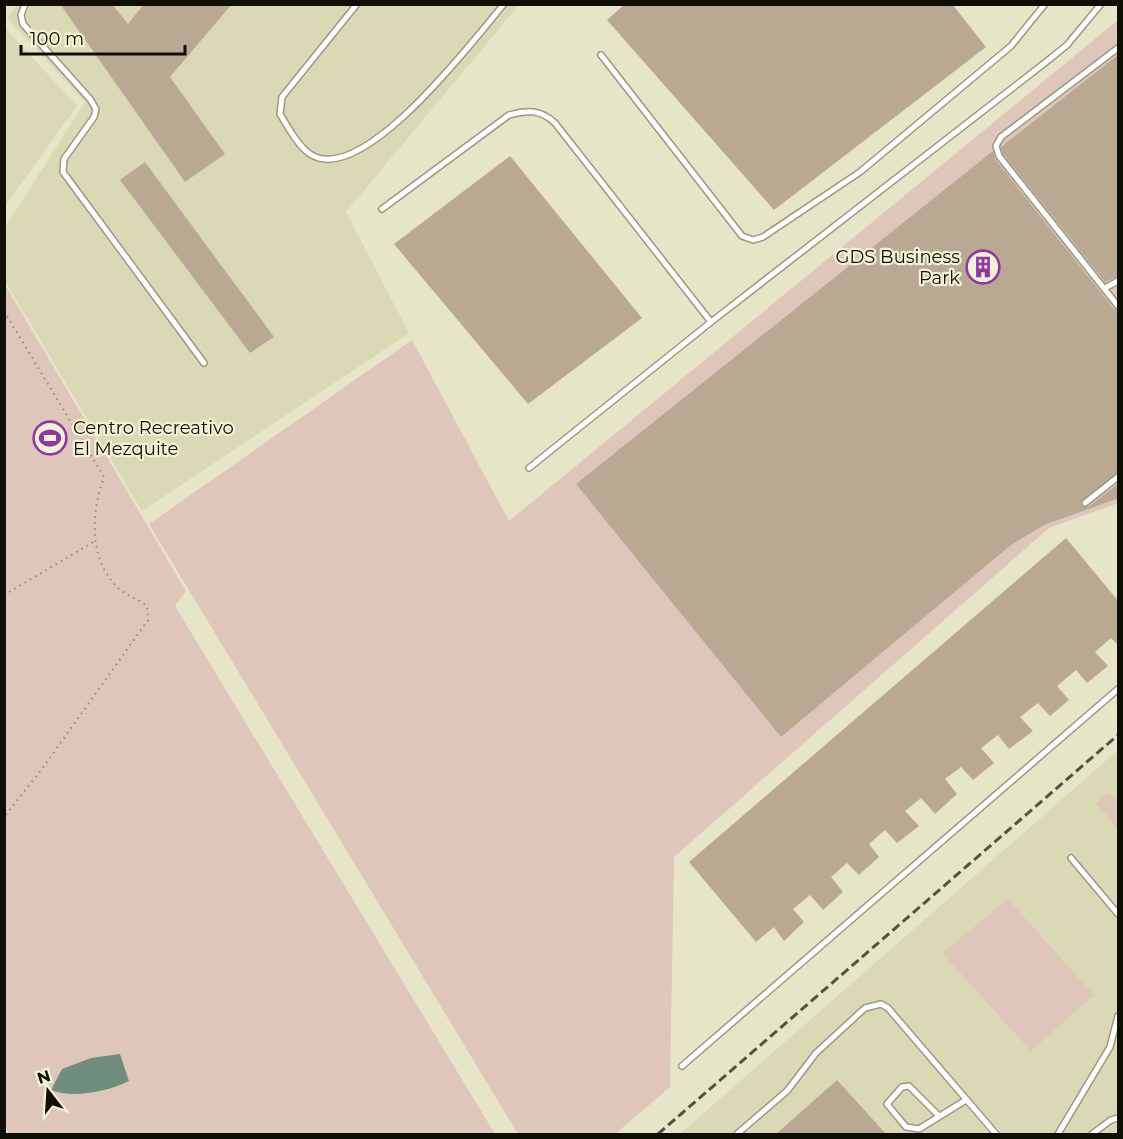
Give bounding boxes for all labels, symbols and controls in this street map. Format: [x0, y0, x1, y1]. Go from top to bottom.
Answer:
scale bar [21, 18, 184, 56]
text: 100 m [30, 28, 84, 50]
place label: GDS Business Park [836, 246, 960, 289]
building icon: GDS Business Park [965, 249, 1001, 285]
place label: Centro Recreativo El Mezquite [73, 417, 234, 460]
sports icon: Centro Recreativo El Mezquite [32, 420, 68, 456]
north arrow [18, 1061, 78, 1121]
text: N [35, 1066, 53, 1088]

